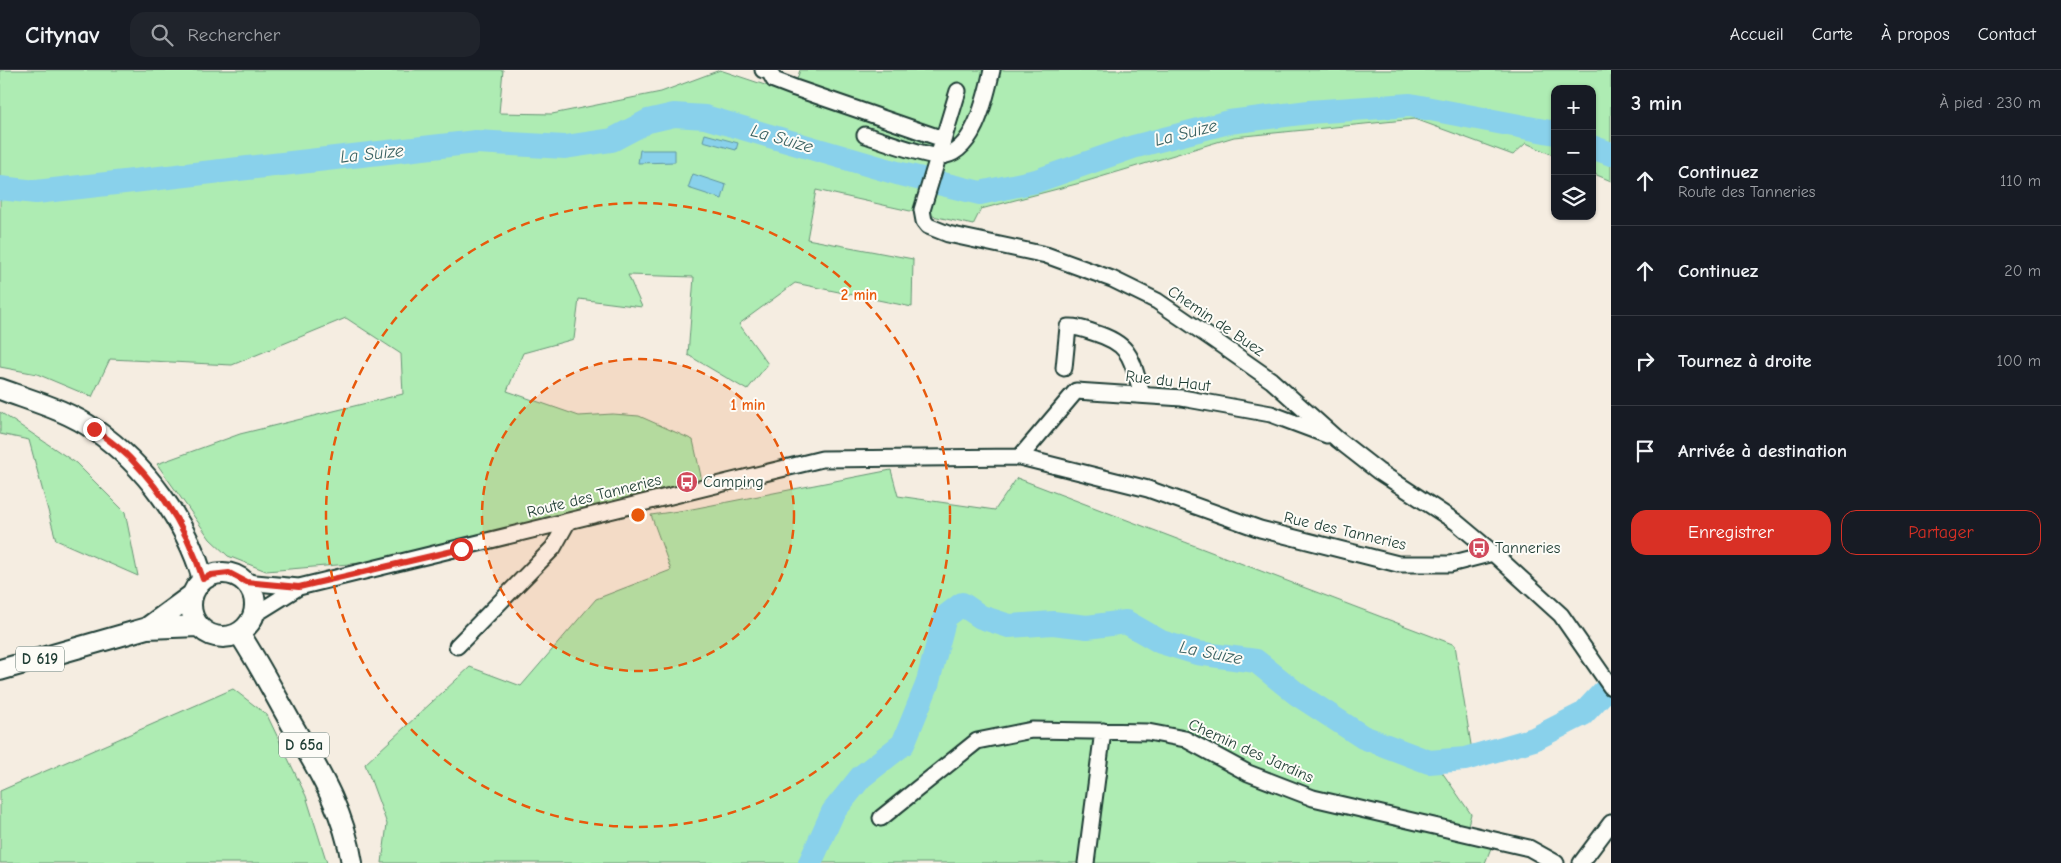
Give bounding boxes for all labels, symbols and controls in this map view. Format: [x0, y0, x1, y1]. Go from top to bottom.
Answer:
search box [130, 12, 480, 57]
text: Citynav [25, 21, 100, 49]
icon: search [148, 21, 176, 49]
text: Rechercher [188, 24, 280, 46]
text: Accueil [1730, 24, 1784, 45]
text: Carte [1812, 24, 1853, 45]
text: À propos [1881, 24, 1950, 45]
text: Contact [1978, 24, 2036, 45]
map controls [1551, 85, 1596, 220]
button: + [1551, 85, 1596, 130]
text: 3 min [1631, 91, 1682, 115]
text: À pied · 230 m [1939, 94, 2041, 112]
water label: La Suize [1152, 115, 1220, 151]
water label: La Suize [748, 120, 816, 158]
button: − [1551, 130, 1596, 175]
water label: La Suize [339, 140, 405, 168]
text: Continuez [1678, 161, 1758, 183]
icon: ahead [1631, 167, 1659, 195]
text: 110 m [2000, 172, 2041, 190]
button: layers [1551, 175, 1596, 220]
text: Route des Tanneries [1678, 183, 1815, 201]
icon: ahead [1631, 257, 1659, 285]
text: Continuez [1678, 260, 1758, 282]
text: 20 m [2004, 262, 2041, 280]
street label: Chemin de Buez [1164, 282, 1268, 360]
text: 2 min [841, 286, 877, 304]
icon: right [1631, 347, 1659, 375]
text: Tournez à droite [1678, 350, 1812, 372]
text: 100 m [1997, 352, 2041, 370]
street label: Rue du Haut [1124, 367, 1212, 395]
text: 1 min [731, 396, 765, 414]
route end [83, 418, 106, 441]
icon: arrive [1631, 437, 1659, 465]
text: Arrivée à destination [1678, 440, 1847, 462]
bus stop icon: Camping [675, 470, 699, 494]
street label: Route des Tanneries [525, 471, 663, 521]
place label: Camping [703, 473, 764, 491]
centre of rings [629, 506, 647, 524]
street label: Rue des Tanneries [1282, 508, 1408, 554]
button: Enregistrer [1631, 510, 1831, 555]
button: Partager [1841, 510, 2041, 555]
bus stop icon: Tanneries [1467, 536, 1491, 560]
route start [450, 538, 473, 561]
place label: Tanneries [1495, 539, 1561, 557]
water label: La Suize [1178, 637, 1244, 669]
road number: D 619 [16, 646, 64, 672]
street label: Chemin des Jardins [1186, 715, 1317, 787]
road number: D 65a [279, 732, 329, 758]

